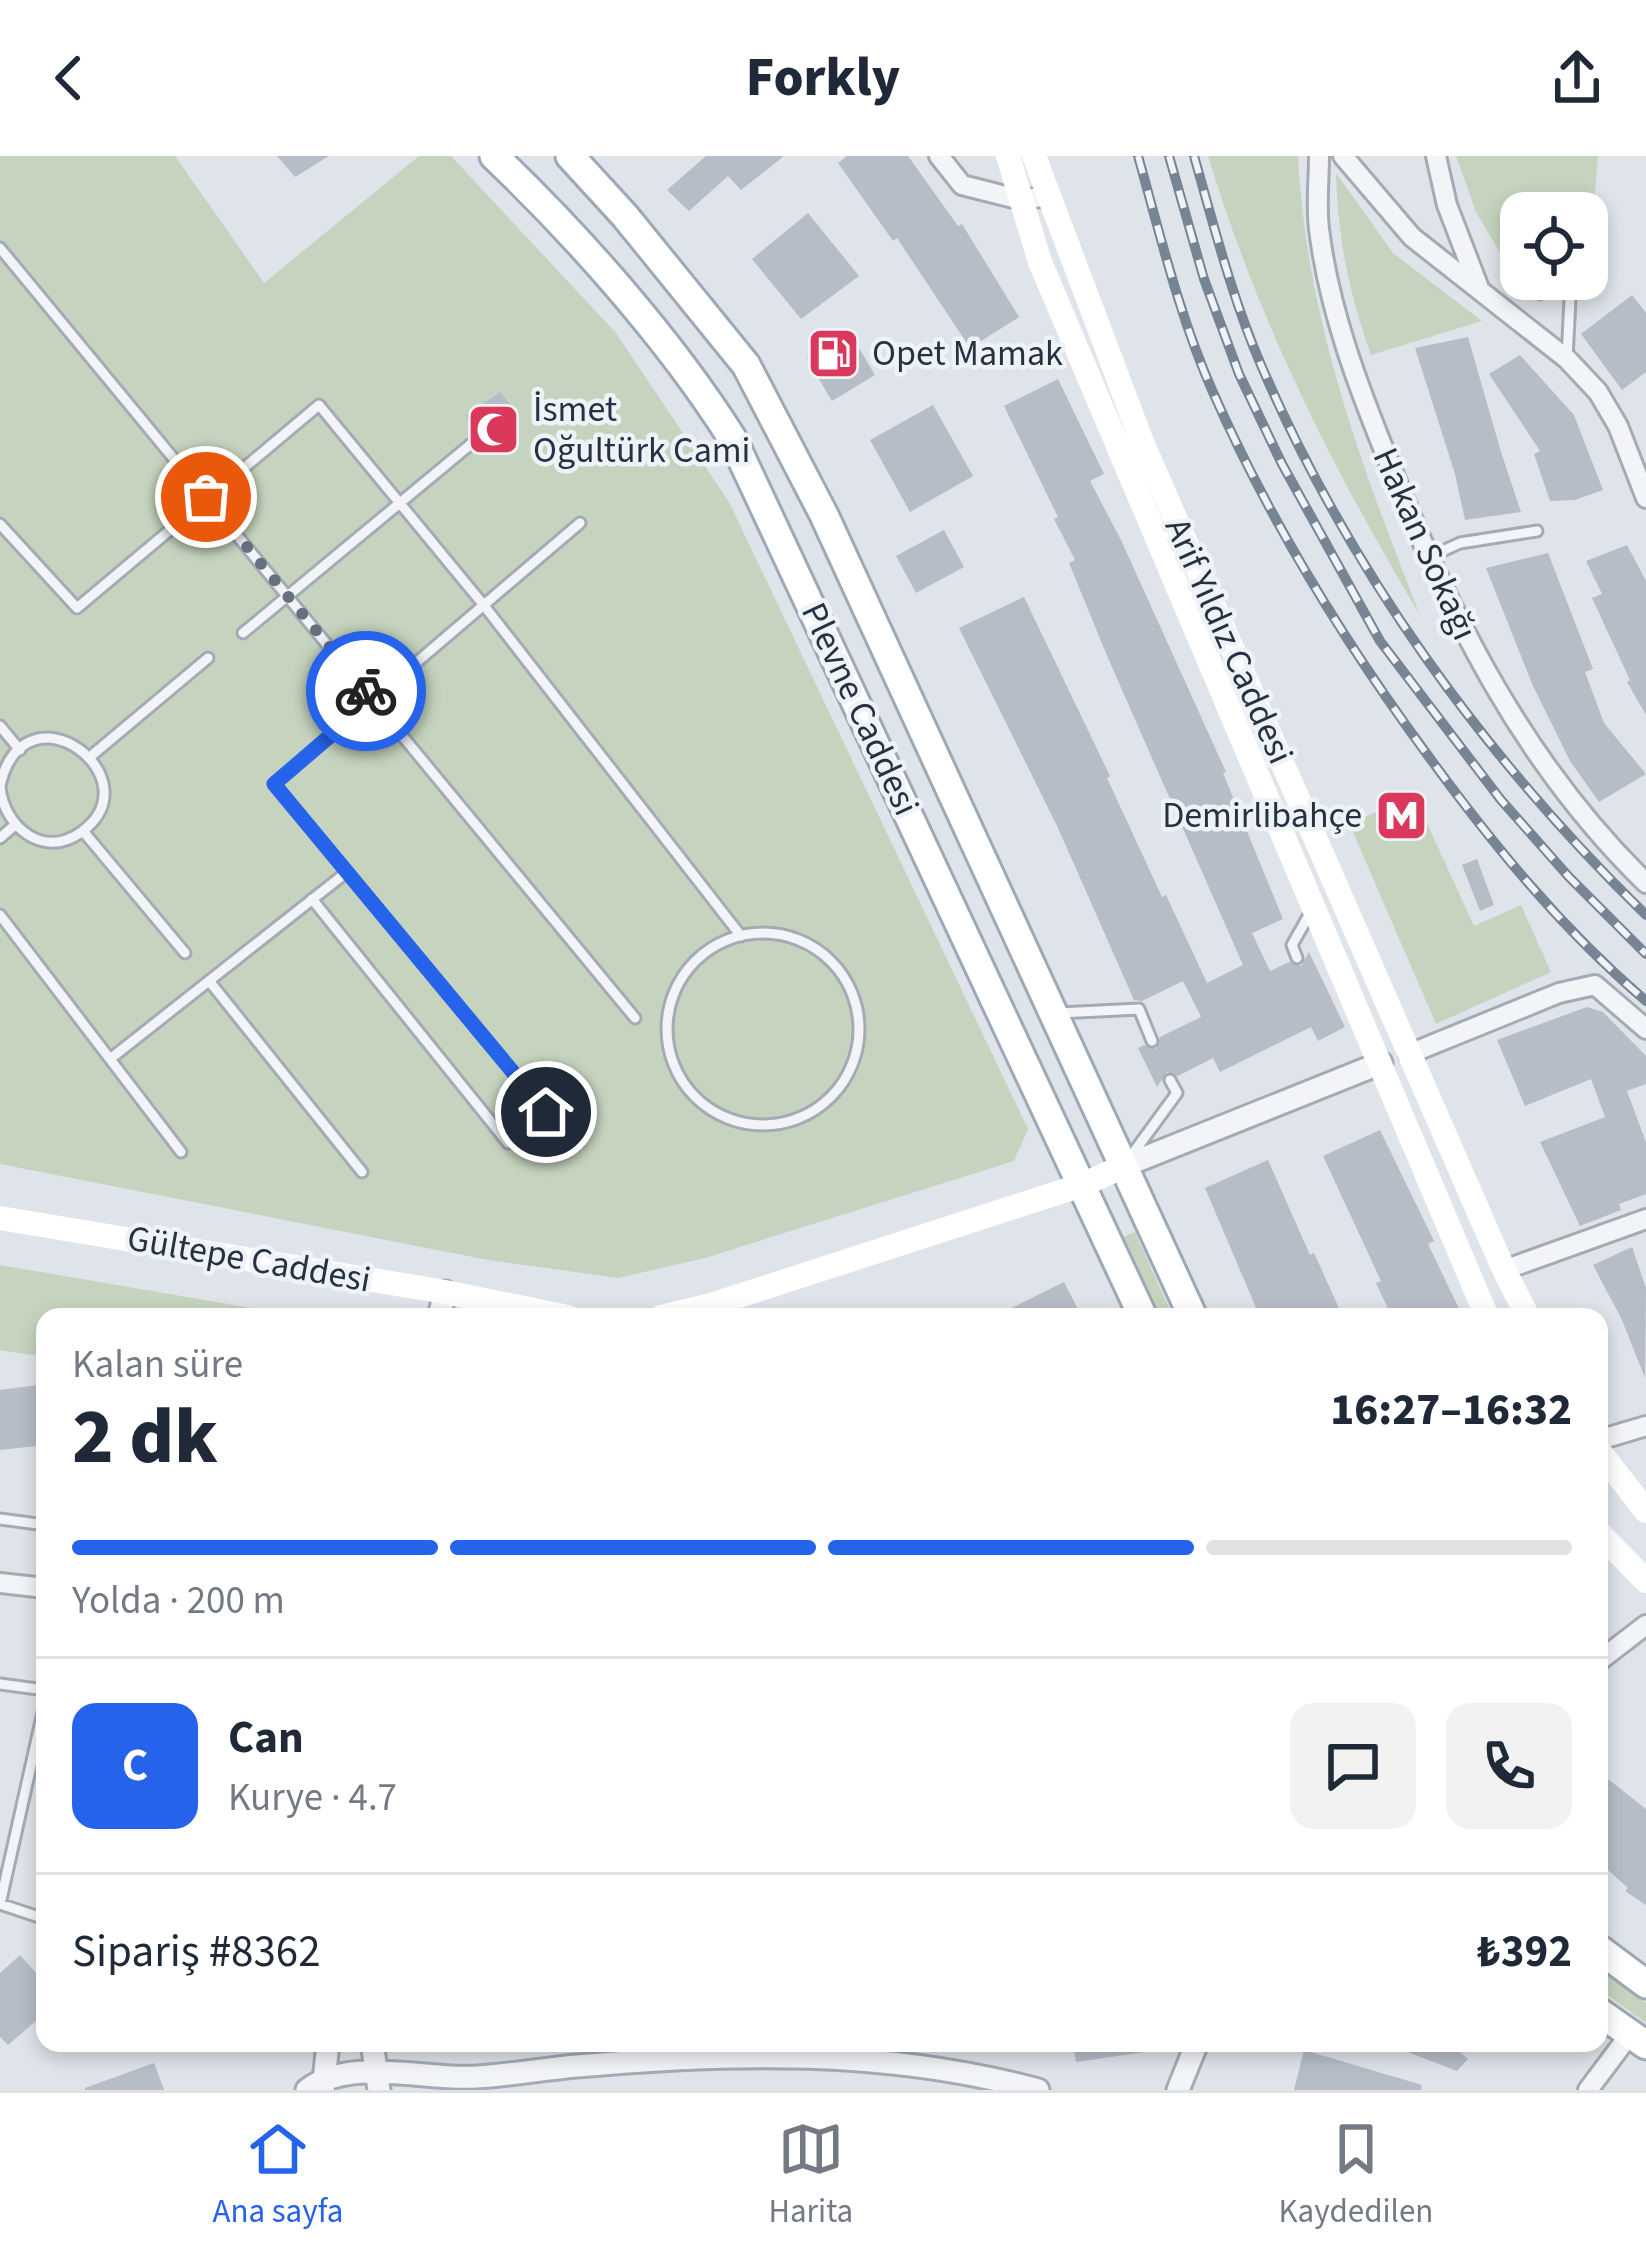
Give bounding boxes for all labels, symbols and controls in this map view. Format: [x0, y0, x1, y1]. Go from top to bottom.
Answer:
text: Forkly [746, 40, 900, 117]
icon: back [36, 45, 102, 111]
icon: share [1544, 45, 1610, 111]
map controls [1500, 192, 1608, 300]
button: locate [1500, 192, 1608, 300]
fuel station icon: Opet Mamak [805, 325, 861, 381]
place label: Opet Mamak [872, 328, 1063, 379]
place label: İsmet Oğultürk Cami [533, 384, 750, 476]
mosque icon: İsmet Oğultürk Cami [466, 402, 522, 458]
street label: Hakan Sokağı [1360, 440, 1490, 648]
pin [155, 446, 257, 548]
icon: bag [173, 464, 239, 530]
street label: Arif Yıldız Caddesi [1152, 510, 1306, 772]
street label: Plevne Caddesi [788, 594, 932, 824]
courier [306, 631, 426, 751]
icon: bike [333, 658, 399, 724]
metro station icon: Demirlibahçe [1373, 787, 1429, 843]
place label: Demirlibahçe [1162, 790, 1362, 841]
pin [495, 1061, 597, 1163]
icon: home [513, 1079, 579, 1145]
street label: Gültepe Caddesi [123, 1213, 375, 1305]
text: Kalan süre [72, 1337, 243, 1393]
text: 16:27–16:32 [1330, 1378, 1572, 1442]
text: 2 dk [72, 1382, 218, 1493]
text: Yolda · 200 m [72, 1573, 285, 1629]
button: chat [1290, 1703, 1416, 1829]
button: phone [1446, 1703, 1572, 1829]
text: Can [228, 1706, 304, 1770]
text: C [122, 1734, 148, 1798]
text: Kurye · 4.7 [228, 1770, 397, 1826]
text: Sipariş #8362 [72, 1920, 321, 1984]
text: ₺392 [1477, 1920, 1572, 1984]
tab: Ana sayfa [213, 2116, 343, 2235]
tab: Harita [768, 2116, 853, 2235]
tab: Kaydedilen [1278, 2116, 1433, 2235]

